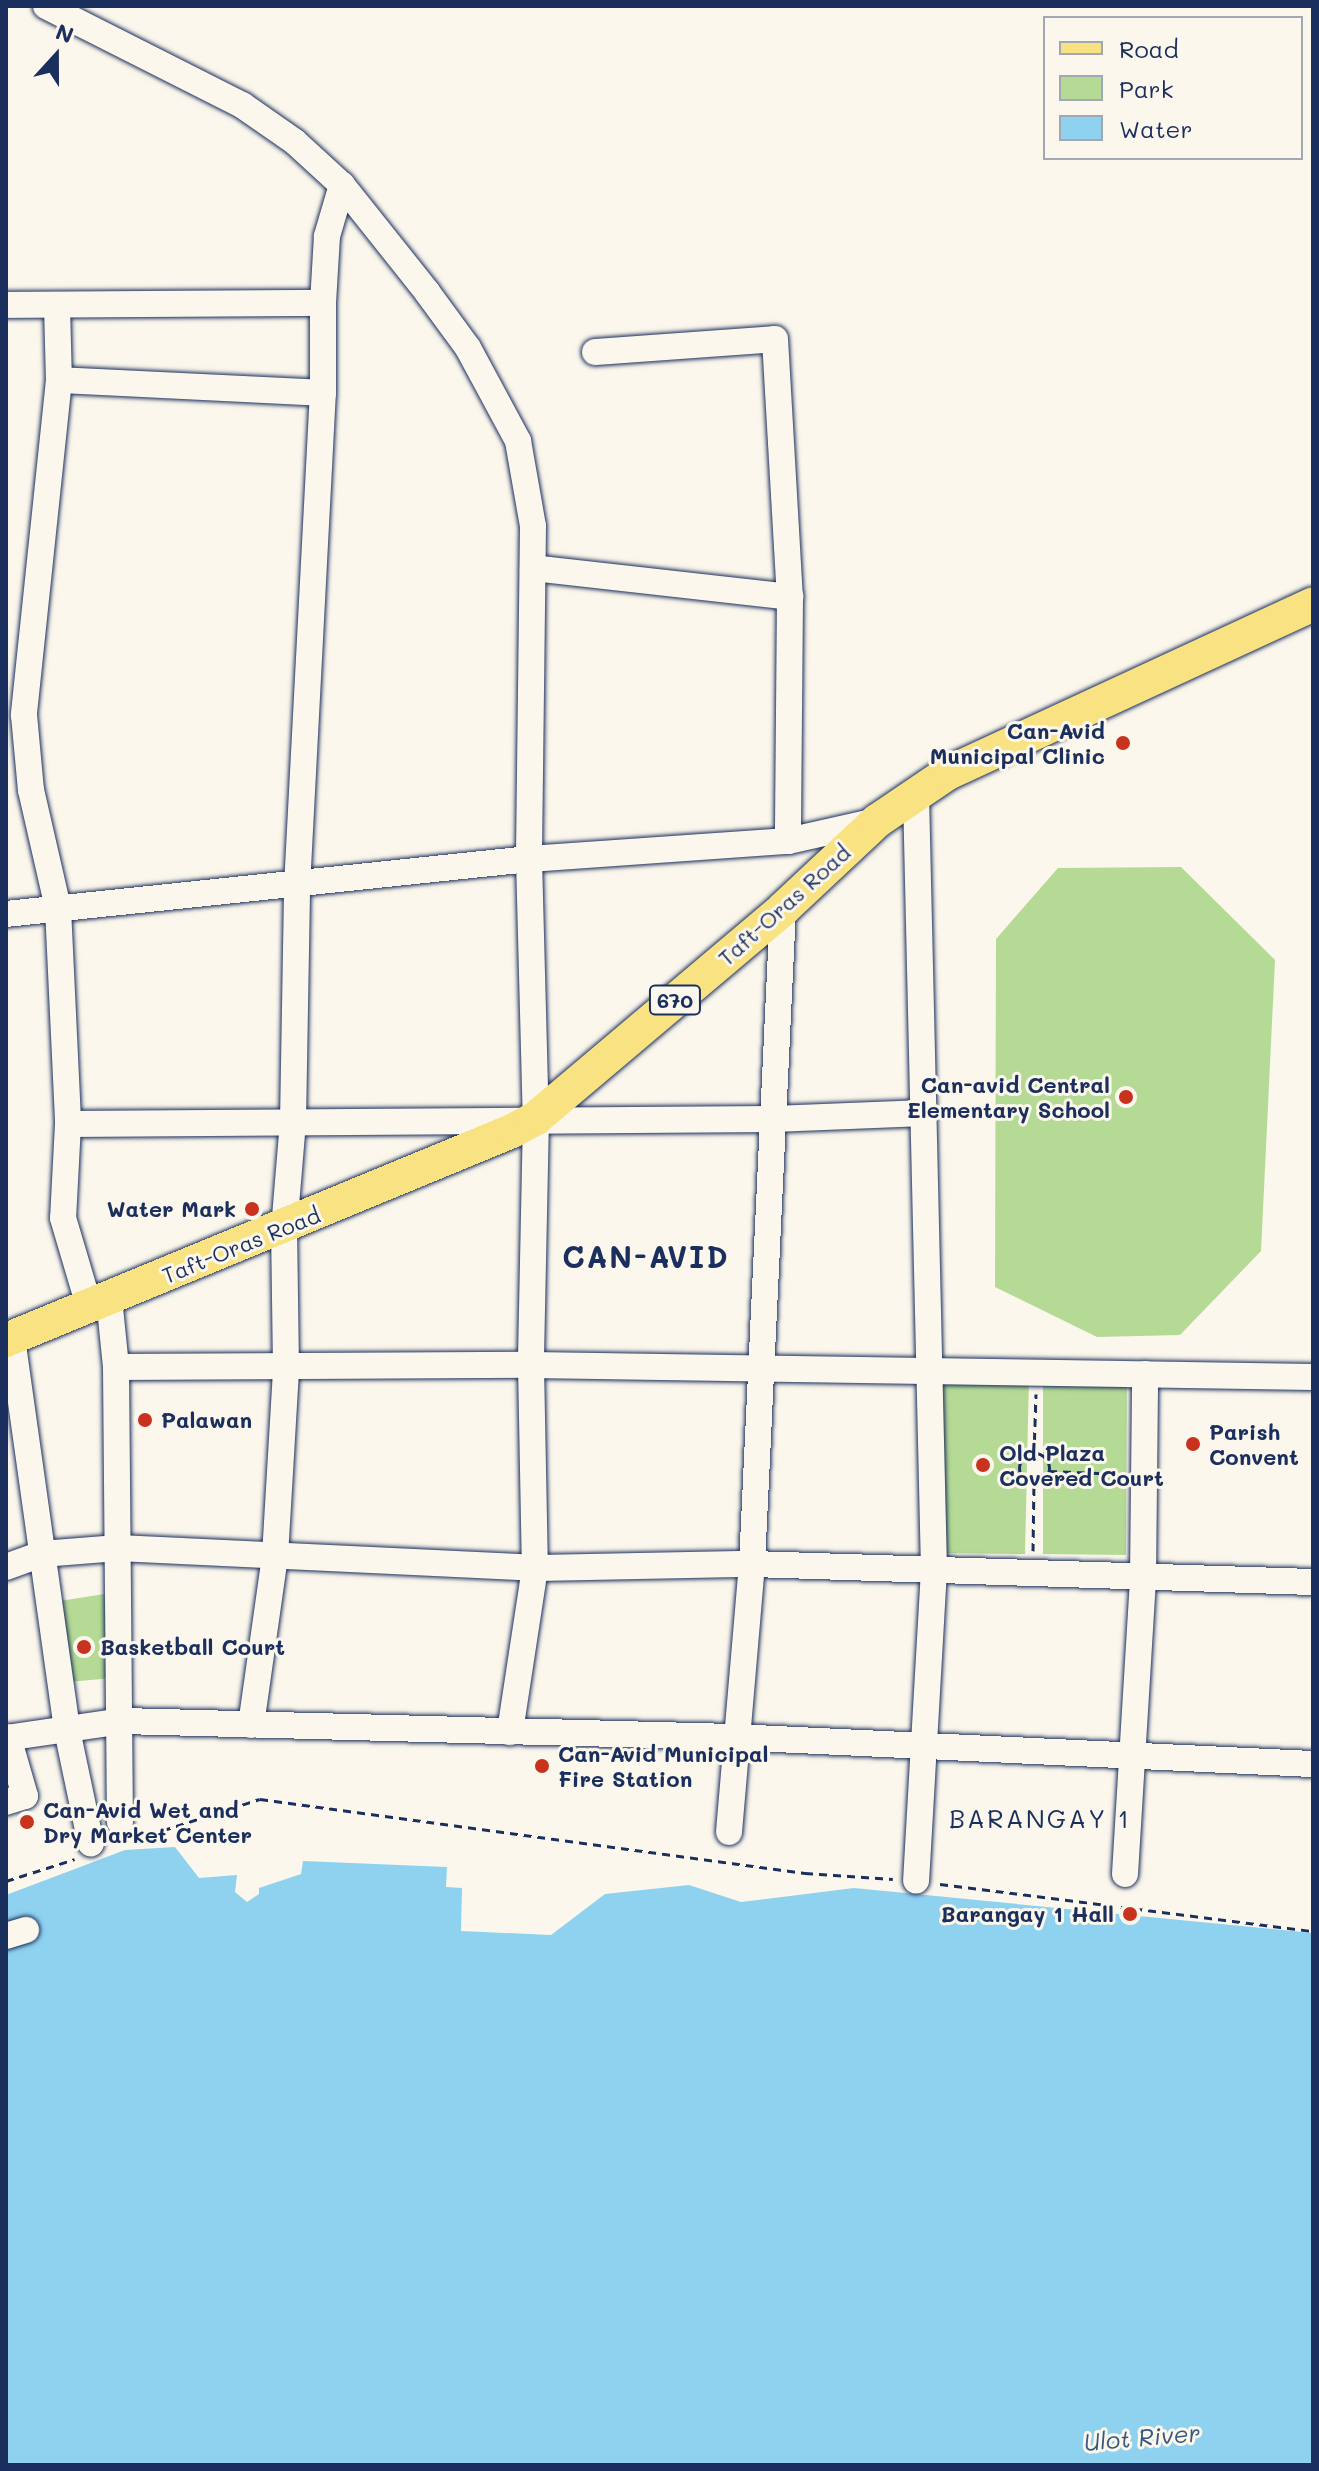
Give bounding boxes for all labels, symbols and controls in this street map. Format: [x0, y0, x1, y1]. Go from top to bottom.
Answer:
north arrow [16, 16, 96, 96]
legend [1043, 16, 1303, 160]
text: N [52, 17, 78, 50]
text: Road [1119, 33, 1179, 64]
text: Park [1119, 73, 1173, 104]
text: Water [1119, 113, 1193, 144]
place label: Can-Avid Municipal Clinic [930, 717, 1105, 768]
marker: Can-Avid Municipal Clinic [1112, 732, 1134, 754]
street label: Taft-Oras Road [713, 839, 855, 971]
road number: 670 [647, 984, 703, 1016]
place label: Can-avid Central Elementary School [907, 1071, 1110, 1122]
marker: Can-avid Central Elementary School [1117, 1088, 1135, 1106]
place label: Water Mark [107, 1196, 236, 1222]
marker: Water Mark [243, 1200, 261, 1218]
street label: Taft-Oras Road [158, 1201, 324, 1289]
district label: CAN-AVID [562, 1238, 730, 1274]
place label: Palawan [161, 1407, 252, 1433]
marker: Palawan [136, 1411, 154, 1429]
place label: Parish Convent [1209, 1418, 1299, 1470]
marker: Parish Convent [1184, 1435, 1202, 1453]
place label: Old Plaza Covered Court [999, 1439, 1164, 1490]
marker: Old Plaza Covered Court [974, 1456, 992, 1474]
place label: Basketball Court [100, 1634, 285, 1660]
marker: Basketball Court [75, 1638, 93, 1656]
place label: Can-Avid Municipal Fire Station [558, 1740, 768, 1792]
marker: Can-Avid Municipal Fire Station [533, 1757, 551, 1775]
place label: Can-Avid Wet and Dry Market Center [43, 1796, 252, 1848]
district label: BARANGAY 1 [949, 1803, 1131, 1835]
marker: Can-Avid Wet and Dry Market Center [18, 1813, 36, 1831]
place label: Barangay 1 Hall [941, 1901, 1114, 1927]
marker: Barangay 1 Hall [1121, 1905, 1139, 1923]
water label: Ulot River [1083, 2418, 1201, 2456]

